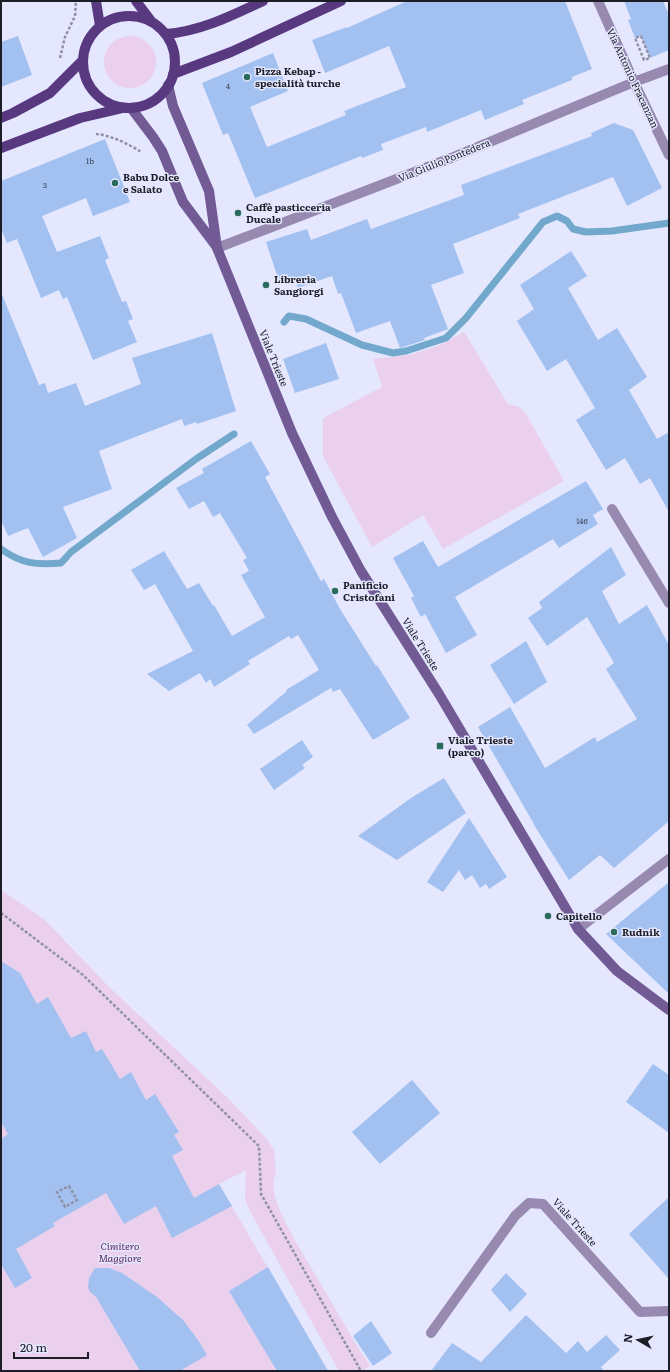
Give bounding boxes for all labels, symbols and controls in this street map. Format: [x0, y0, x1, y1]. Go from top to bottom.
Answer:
street label: Via Antonio Fracanzan [604, 25, 663, 131]
place label: Pizza Kebap - specialità turche [255, 63, 341, 90]
marker: Pizza Kebap - specialità turche [242, 72, 252, 82]
house number: 4 [226, 80, 231, 91]
street label: Via Giulio Pontedera [395, 134, 493, 185]
house number: 1b [86, 155, 94, 166]
place label: Babu Dolce e Salato [123, 169, 180, 196]
marker: Babu Dolce e Salato [110, 178, 120, 188]
house number: 3 [43, 179, 47, 190]
place label: Caffè pasticceria Ducale [246, 199, 331, 226]
marker: Caffè pasticceria Ducale [233, 208, 243, 218]
place label: Libreria Sangiorgi [274, 271, 324, 298]
marker: Libreria Sangiorgi [261, 280, 271, 290]
street label: Viale Trieste [256, 327, 293, 389]
house number: 146 [576, 515, 589, 526]
place label: Panificio Cristofani [343, 577, 395, 604]
marker: Panificio Cristofani [330, 586, 340, 596]
street label: Viale Trieste [399, 614, 444, 673]
place label: Viale Trieste (parco) [448, 732, 513, 759]
marker: Viale Trieste (parco) [435, 741, 445, 751]
place label: Capitello [556, 908, 602, 923]
marker: Capitello [543, 911, 553, 921]
place label: Rudnik [622, 924, 660, 939]
marker: Rudnik [609, 927, 619, 937]
street label: Viale Trieste [550, 1194, 601, 1249]
park label: Cimitero Maggiore [98, 1238, 142, 1265]
north arrow [618, 1320, 658, 1360]
text: N [619, 1332, 636, 1344]
scale bar [14, 1334, 88, 1360]
text: 20 m [20, 1338, 47, 1356]

